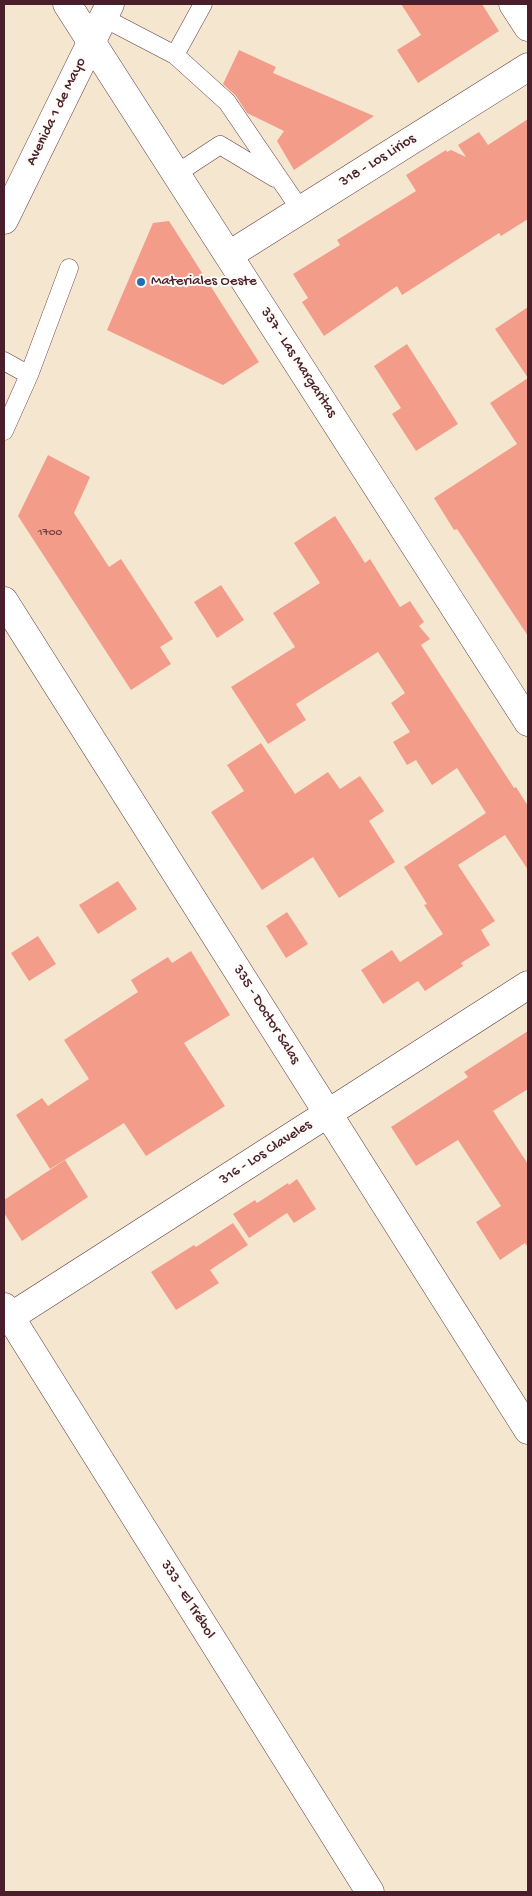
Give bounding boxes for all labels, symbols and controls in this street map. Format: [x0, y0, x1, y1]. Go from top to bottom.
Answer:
street label: Avenida 1 de Mayo [23, 55, 91, 169]
street label: 318 - Los Lirios [336, 130, 420, 192]
place label: Materiales Oeste [151, 273, 257, 291]
marker: Materiales Oeste [135, 276, 147, 288]
street label: 337 - Las Margaritas [256, 305, 340, 421]
house number: 1700 [38, 526, 62, 540]
street label: 335 - Doctor Salas [228, 962, 304, 1068]
street label: 316 - Los Claveles [217, 1117, 315, 1189]
street label: 333 - El Trébol [156, 1557, 218, 1643]

